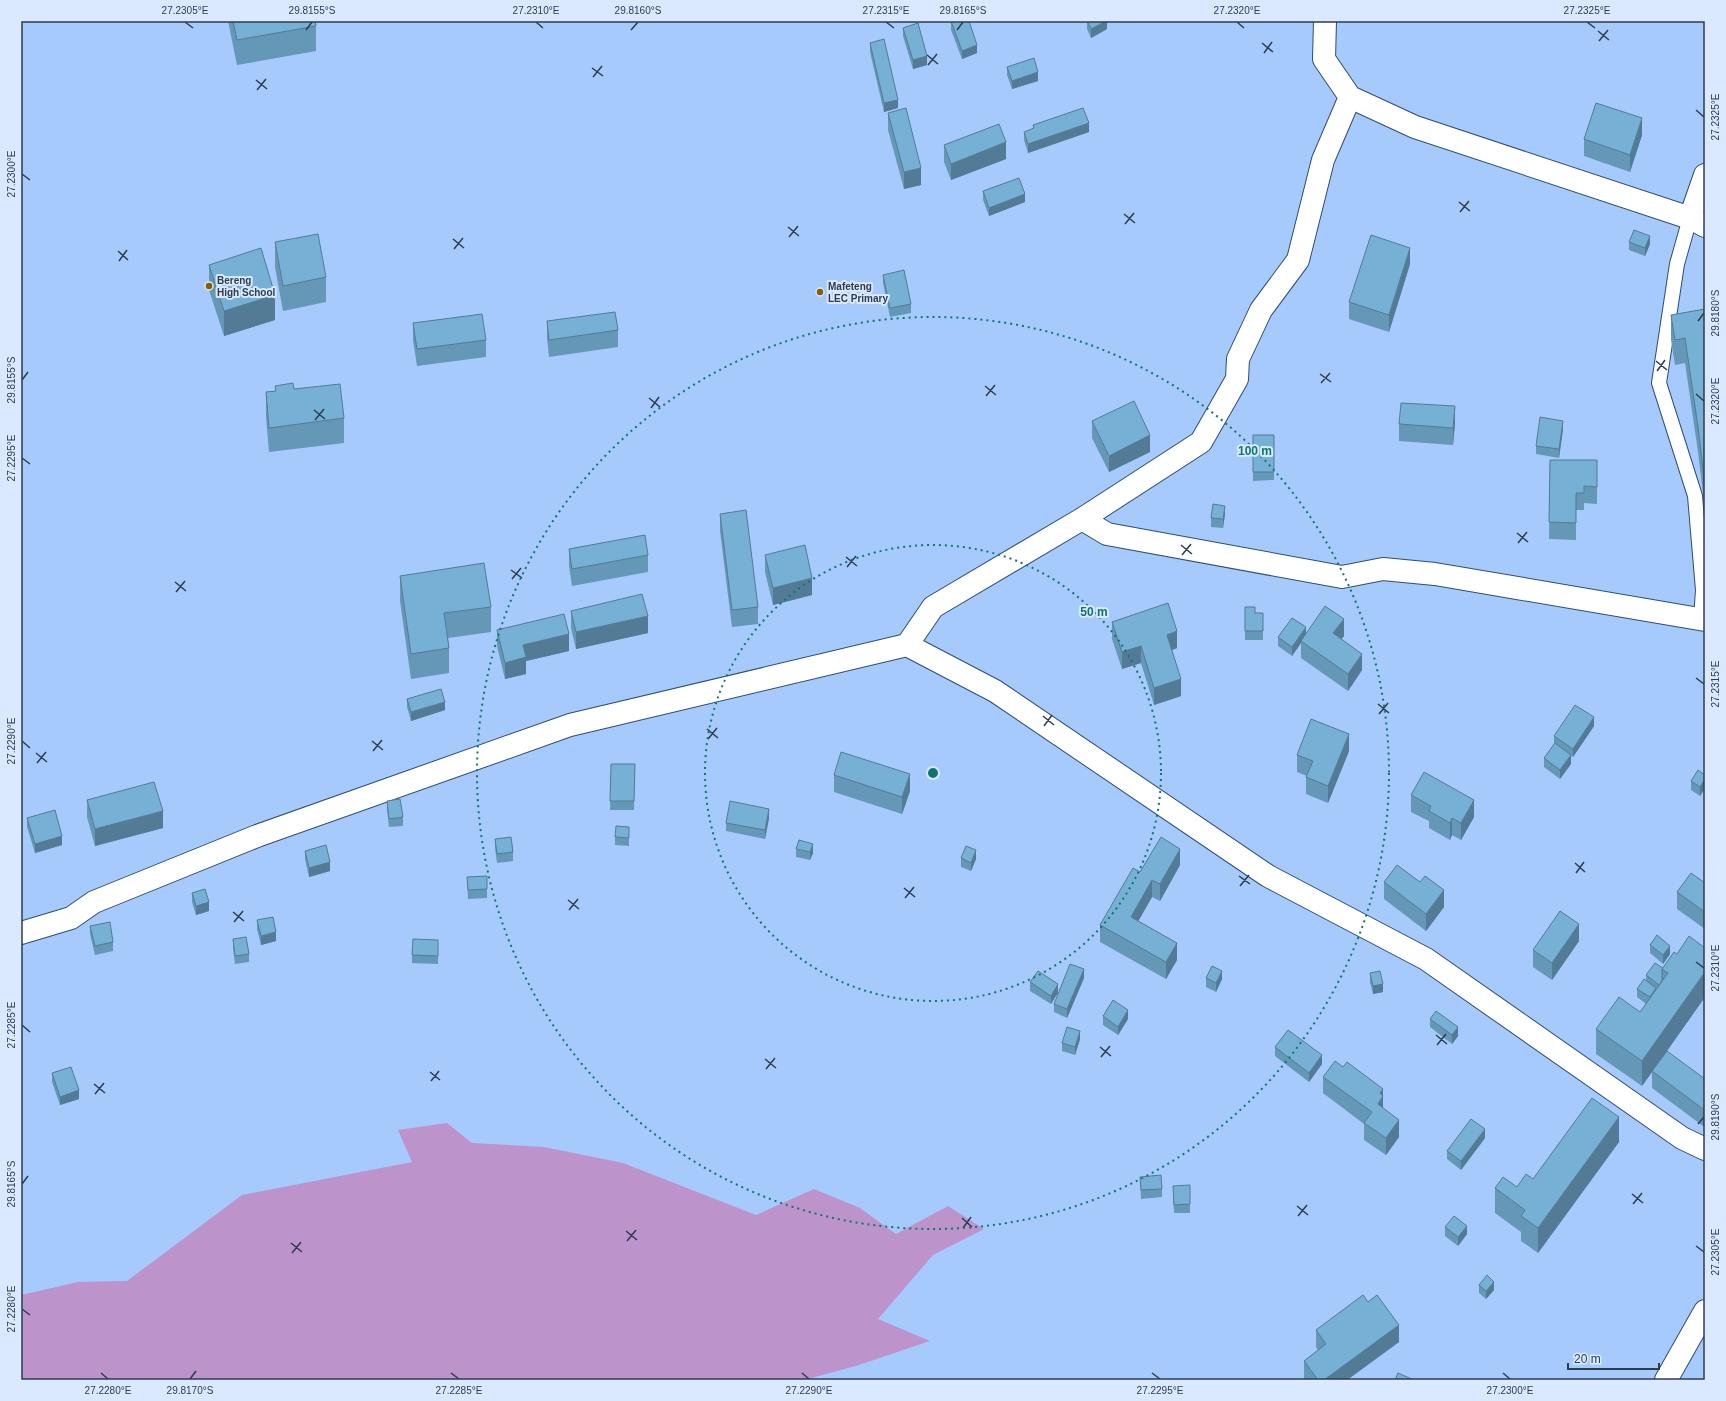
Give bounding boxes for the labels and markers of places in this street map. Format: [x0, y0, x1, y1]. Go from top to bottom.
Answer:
place label: Bereng High School [217, 275, 276, 298]
marker: Bereng High School [204, 281, 214, 291]
place label: Mafeteng LEC Primary [828, 281, 888, 304]
marker: Mafeteng LEC Primary [815, 287, 825, 297]
centre of rings [926, 766, 940, 780]

